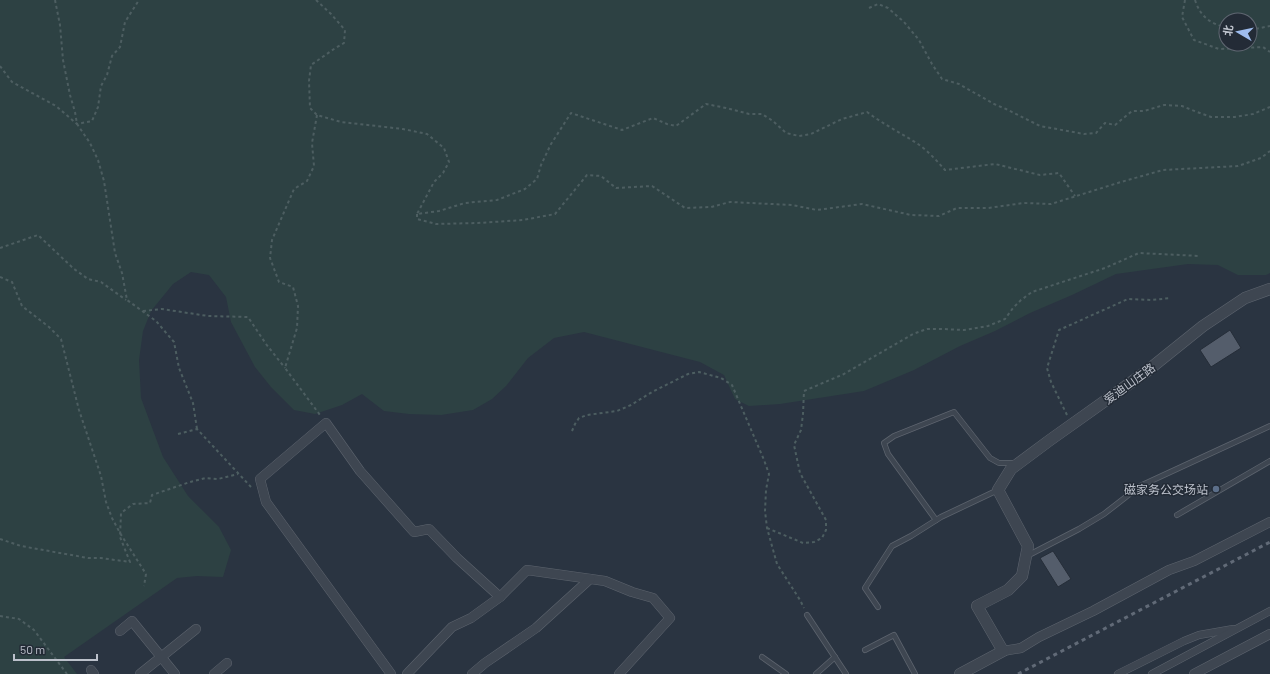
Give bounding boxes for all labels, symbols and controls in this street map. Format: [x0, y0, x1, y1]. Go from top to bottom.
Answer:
north arrow [1218, 12, 1258, 52]
text: 北 [1220, 24, 1235, 37]
street label: 爱迪山庄路 [1101, 360, 1157, 406]
place label: 磁家务公交场站 [1124, 482, 1208, 496]
marker: 磁家务公交场站 [1211, 484, 1221, 494]
scale bar [14, 636, 97, 662]
text: 50 m [20, 642, 45, 656]

